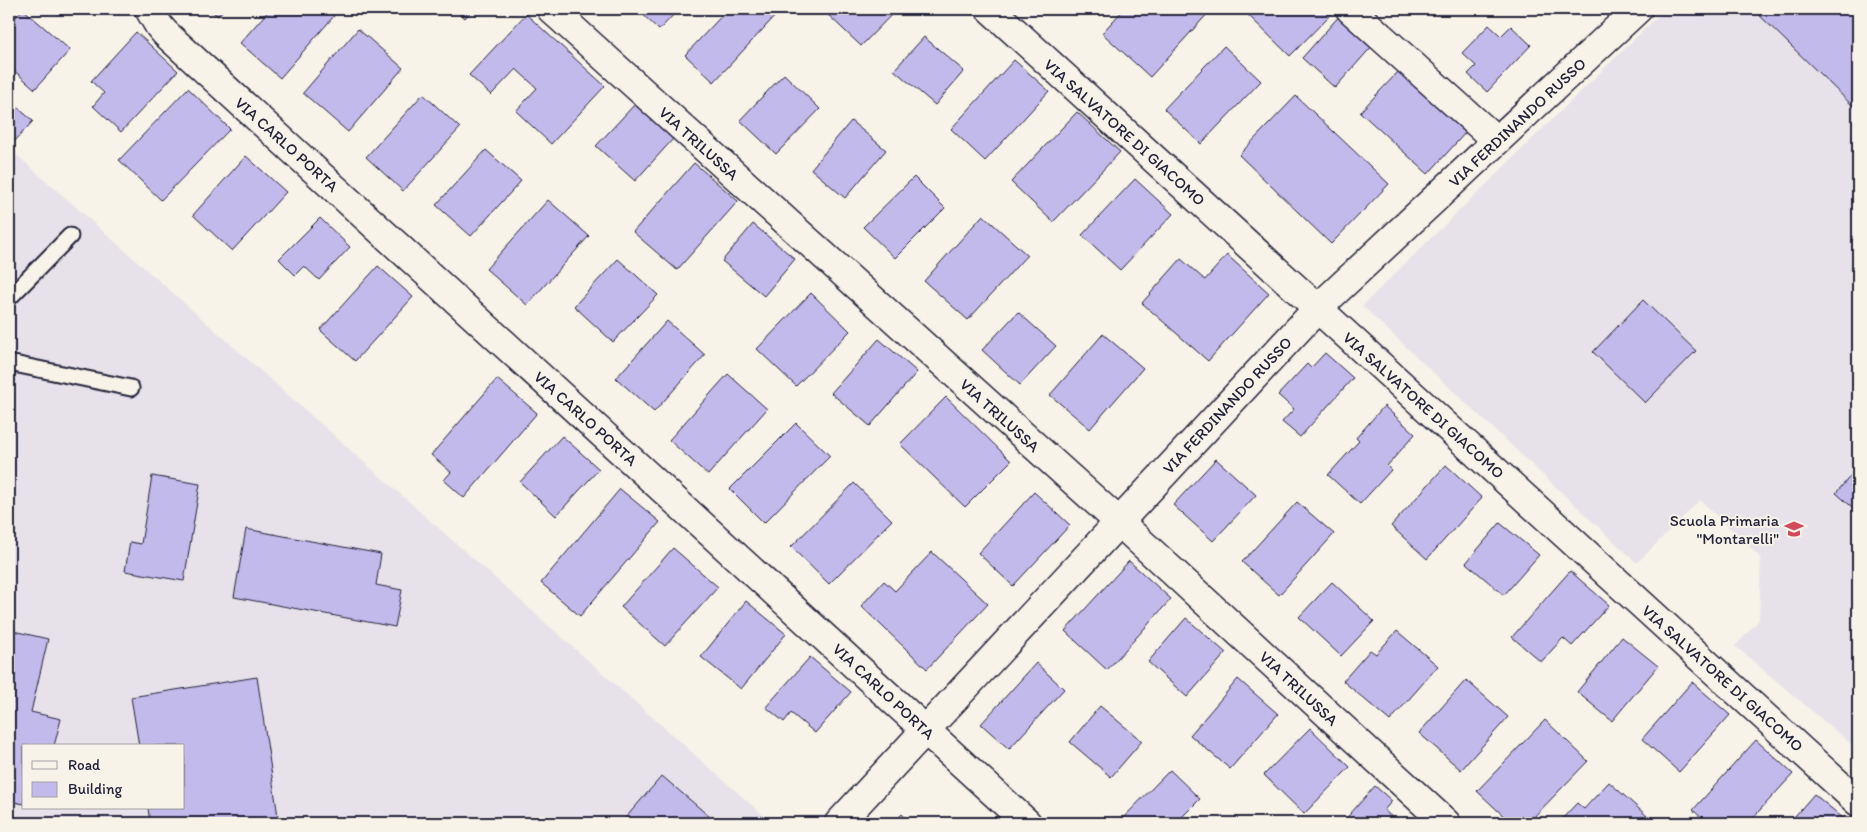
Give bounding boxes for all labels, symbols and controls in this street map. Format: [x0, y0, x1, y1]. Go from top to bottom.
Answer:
street label: VIA FERDINANDO RUSSO [1445, 54, 1590, 191]
street label: VIA SALVATORE DI GIACOMO [1040, 55, 1209, 210]
street label: VIA CARLO PORTA [231, 93, 342, 196]
street label: VIA TRILUSSA [655, 103, 742, 184]
street label: VIA SALVATORE DI GIACOMO [1339, 328, 1508, 483]
street label: VIA FERDINANDO RUSSO [1159, 333, 1296, 478]
street label: VIA CARLO PORTA [530, 367, 641, 470]
street label: VIA TRILUSSA [956, 375, 1043, 456]
place label: Scuola Primaria "Montarelli" [1670, 511, 1780, 548]
school or university icon: Scuola Primaria "Montarelli" [1783, 518, 1805, 540]
street label: VIA SALVATORE DI GIACOMO [1638, 601, 1807, 756]
street label: VIA CARLO PORTA [829, 639, 939, 743]
street label: VIA TRILUSSA [1255, 647, 1342, 730]
legend [22, 744, 185, 810]
text: Road [68, 756, 101, 774]
text: Building [68, 780, 122, 798]

